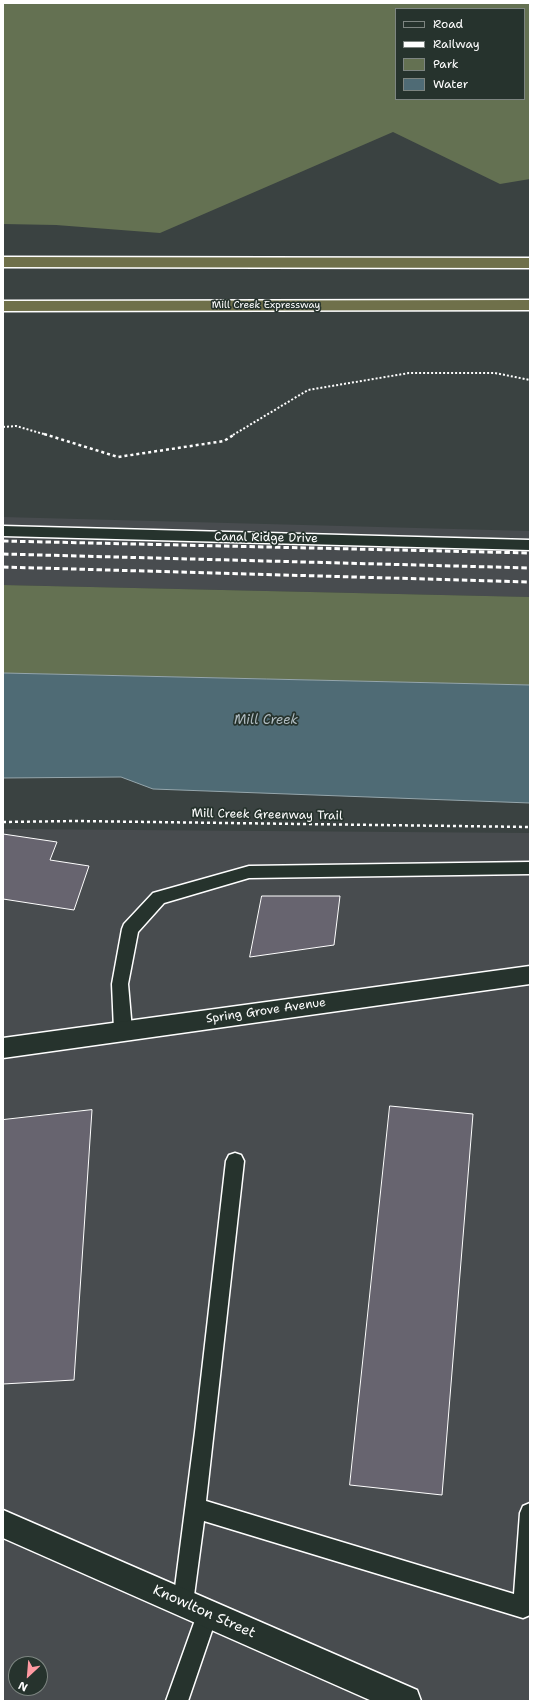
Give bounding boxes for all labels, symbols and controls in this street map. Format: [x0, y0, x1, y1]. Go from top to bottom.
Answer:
legend [395, 8, 525, 100]
text: Road [433, 16, 463, 32]
text: Railway [433, 36, 480, 52]
text: Park [433, 56, 459, 72]
text: Water [433, 76, 468, 92]
street label: Mill Creek Expressway [212, 299, 320, 311]
street label: Canal Ridge Drive [214, 530, 318, 546]
water label: Mill Creek [234, 713, 298, 729]
street label: Mill Creek Greenway Trail [191, 806, 343, 824]
street label: Spring Grove Avenue [205, 995, 327, 1027]
street label: Knowlton Street [150, 1582, 258, 1642]
north arrow [8, 1656, 48, 1696]
text: N [16, 1678, 30, 1695]

